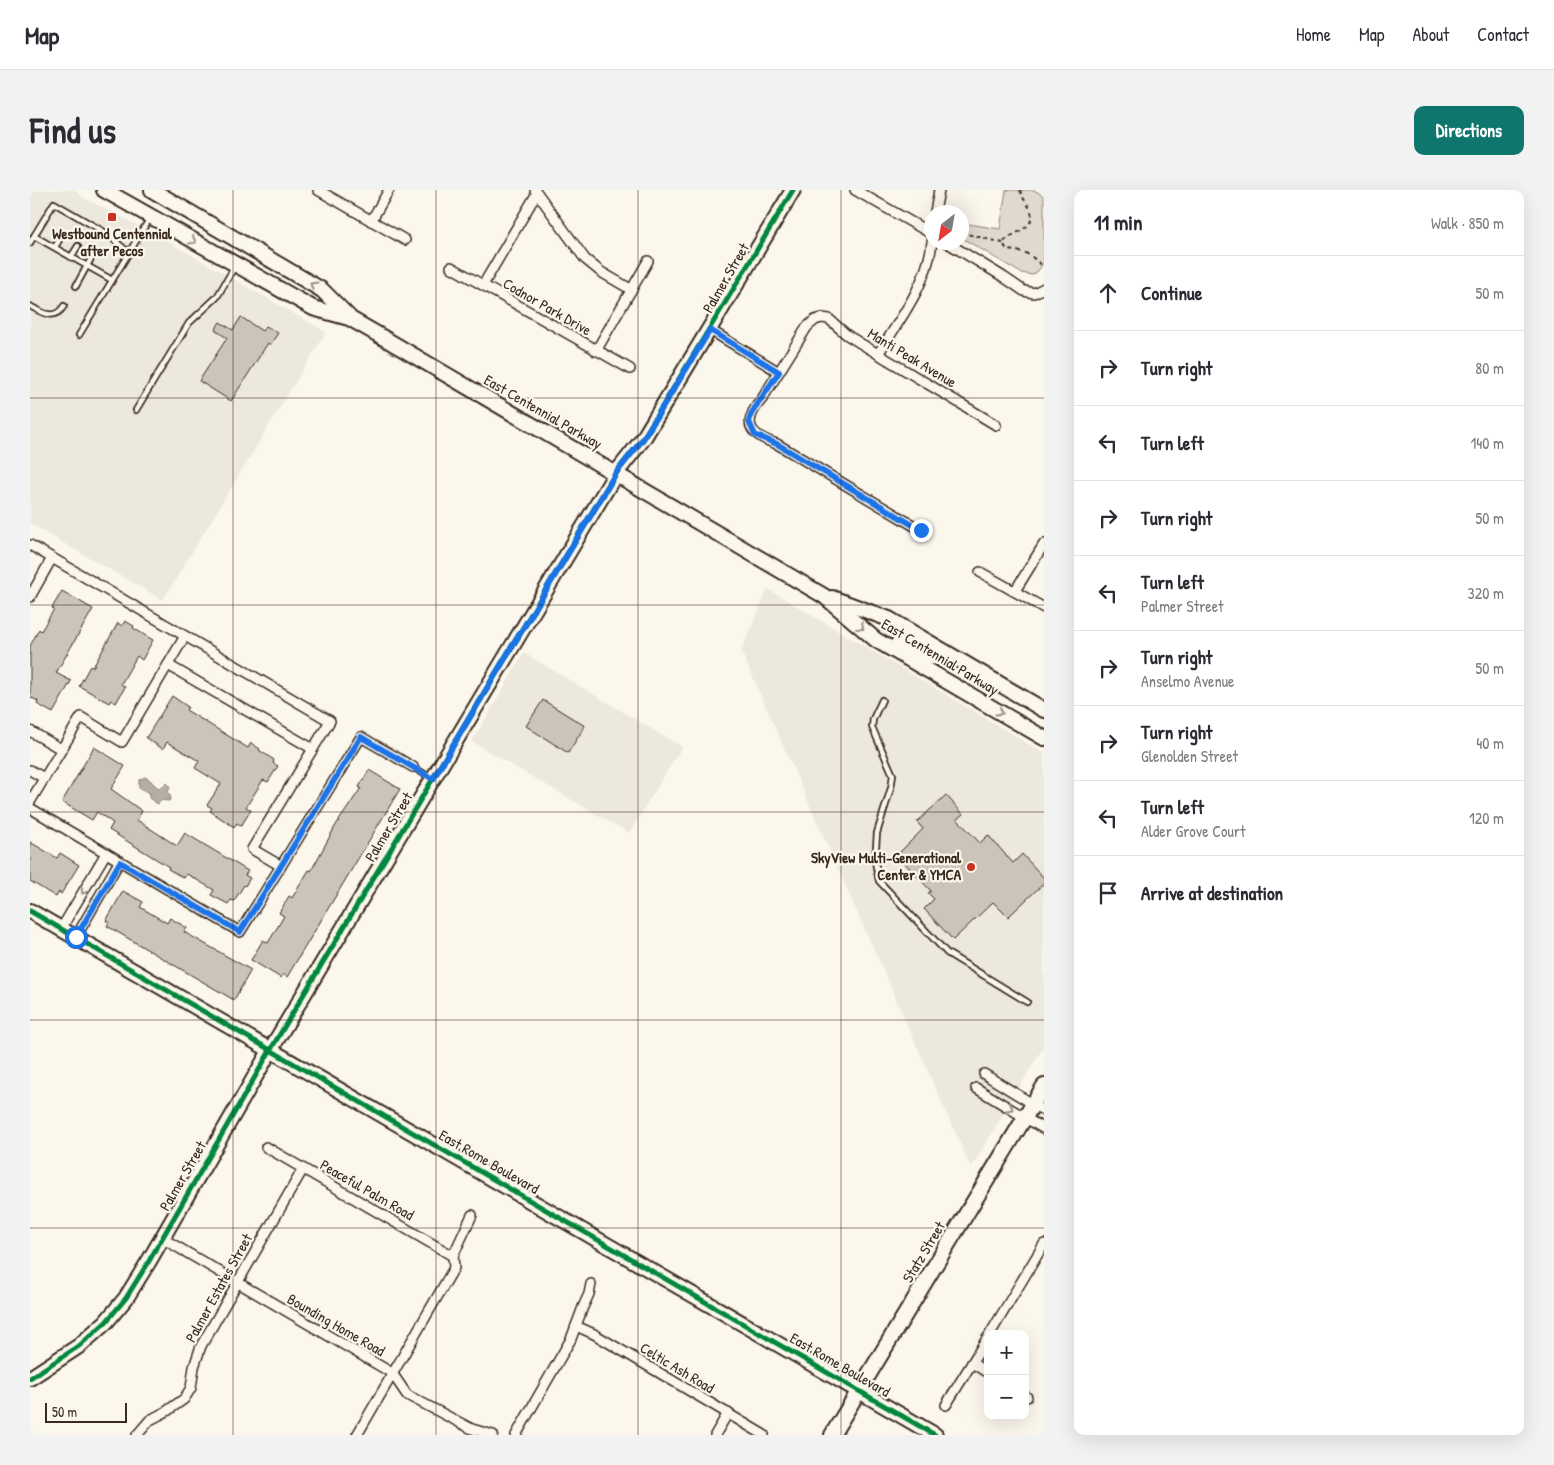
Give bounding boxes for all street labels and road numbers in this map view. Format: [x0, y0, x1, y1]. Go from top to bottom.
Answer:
street label: Palmer Street [697, 238, 754, 317]
street label: Codnor Park Drive [499, 273, 595, 340]
street label: Manti Peak Avenue [864, 323, 961, 392]
street label: East Centennial Parkway [480, 369, 606, 454]
street label: East Centennial Parkway [878, 613, 1003, 700]
street label: Palmer Street [360, 787, 418, 865]
street label: East Rome Boulevard [435, 1124, 543, 1199]
street label: Palmer Street [154, 1136, 211, 1215]
street label: Peaceful Palm Road [317, 1154, 418, 1225]
street label: Statz Street [897, 1217, 950, 1286]
street label: Palmer Estates Street [180, 1229, 258, 1346]
street label: Bounding Home Road [283, 1288, 389, 1361]
street label: East Rome Boulevard [786, 1327, 894, 1402]
street label: Celtic Ash Road [636, 1337, 719, 1398]

